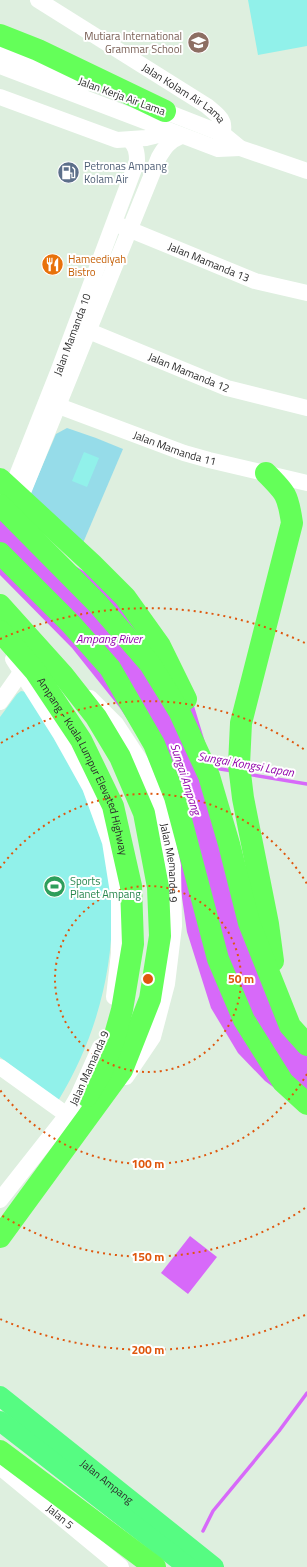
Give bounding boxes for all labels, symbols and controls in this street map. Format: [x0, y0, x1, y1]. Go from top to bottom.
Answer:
place label: Mutiara International Grammar School [84, 28, 182, 57]
school or university icon: Mutiara International Grammar School [185, 29, 211, 55]
street label: Jalan Kolam Air Lama [139, 59, 230, 126]
street label: Jalan Kerja Air Lama [76, 73, 168, 119]
place label: Petronas Ampang Kolam Air [84, 158, 167, 187]
fuel station icon: Petronas Ampang Kolam Air [55, 159, 81, 185]
street label: Jalan Mamanda 13 [166, 238, 252, 286]
place label: Hameediyah Bistro [68, 251, 126, 280]
restaurant icon: Hameediyah Bistro [39, 252, 65, 278]
street label: Jalan Mamanda 10 [49, 291, 95, 378]
street label: Jalan Mamanda 12 [146, 348, 232, 396]
street label: Jalan Mamanda 11 [131, 427, 218, 469]
water label: Ampang River [76, 629, 144, 648]
street label: Ampang - Kuala Lumpur Elevated Highway [33, 674, 132, 857]
water label: Sungai Ampang [165, 741, 207, 819]
water label: Sungai Kongsi Lapan [196, 746, 297, 782]
street label: Jalan Memanda 9 [156, 822, 182, 903]
place label: Sports Planet Ampang [70, 873, 141, 902]
sports icon: Sports Planet Ampang [42, 874, 68, 900]
text: 50 m [228, 969, 254, 988]
centre of rings [141, 972, 155, 986]
street label: Jalan Mamanda 9 [65, 1028, 113, 1108]
text: 100 m [132, 1154, 164, 1173]
text: 150 m [132, 1247, 164, 1266]
text: 200 m [132, 1340, 164, 1359]
street label: Jalan Ampang [77, 1455, 137, 1508]
street label: Jalan 5 [43, 1501, 77, 1533]

